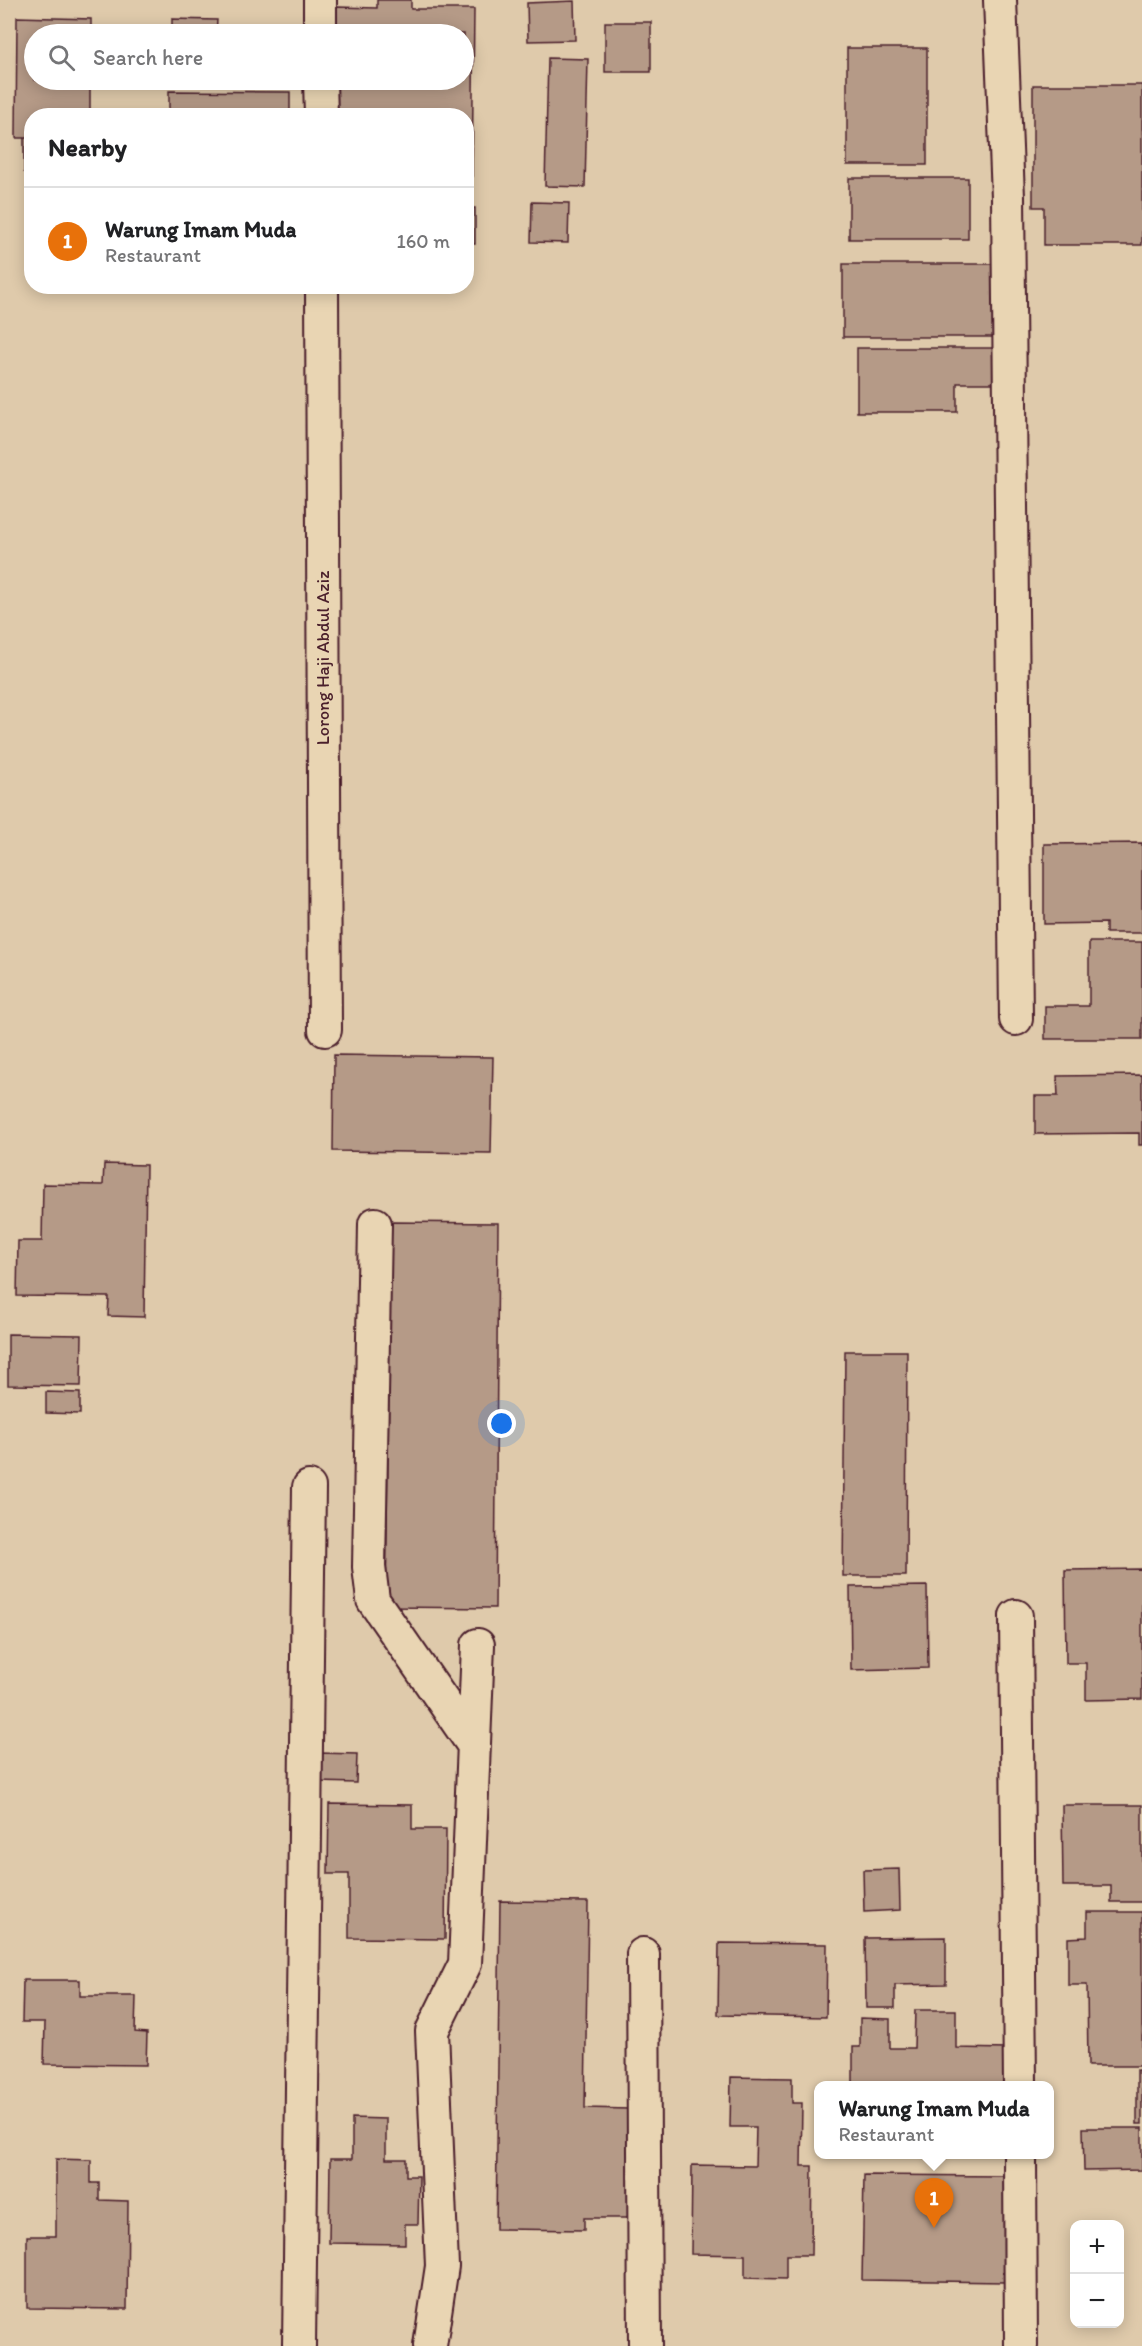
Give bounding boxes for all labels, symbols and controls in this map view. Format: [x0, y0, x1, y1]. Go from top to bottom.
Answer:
search box [24, 24, 474, 90]
icon: search [45, 41, 78, 74]
text: Search here [93, 44, 203, 71]
text: Nearby [48, 131, 127, 163]
text: Warung Imam Muda [105, 216, 296, 243]
text: 1 [63, 229, 72, 253]
text: 160 m [397, 229, 450, 253]
text: Restaurant [105, 243, 201, 267]
street label: Lorong Haji Abdul Aziz [312, 570, 334, 745]
your location [487, 1409, 516, 1438]
popup [814, 2081, 1054, 2159]
text: Warung Imam Muda [838, 2095, 1030, 2122]
text: Restaurant [838, 2122, 934, 2146]
pin: 1 [914, 2178, 954, 2228]
map controls [1070, 2220, 1124, 2328]
button: + [1070, 2220, 1124, 2274]
button: − [1070, 2274, 1124, 2328]

